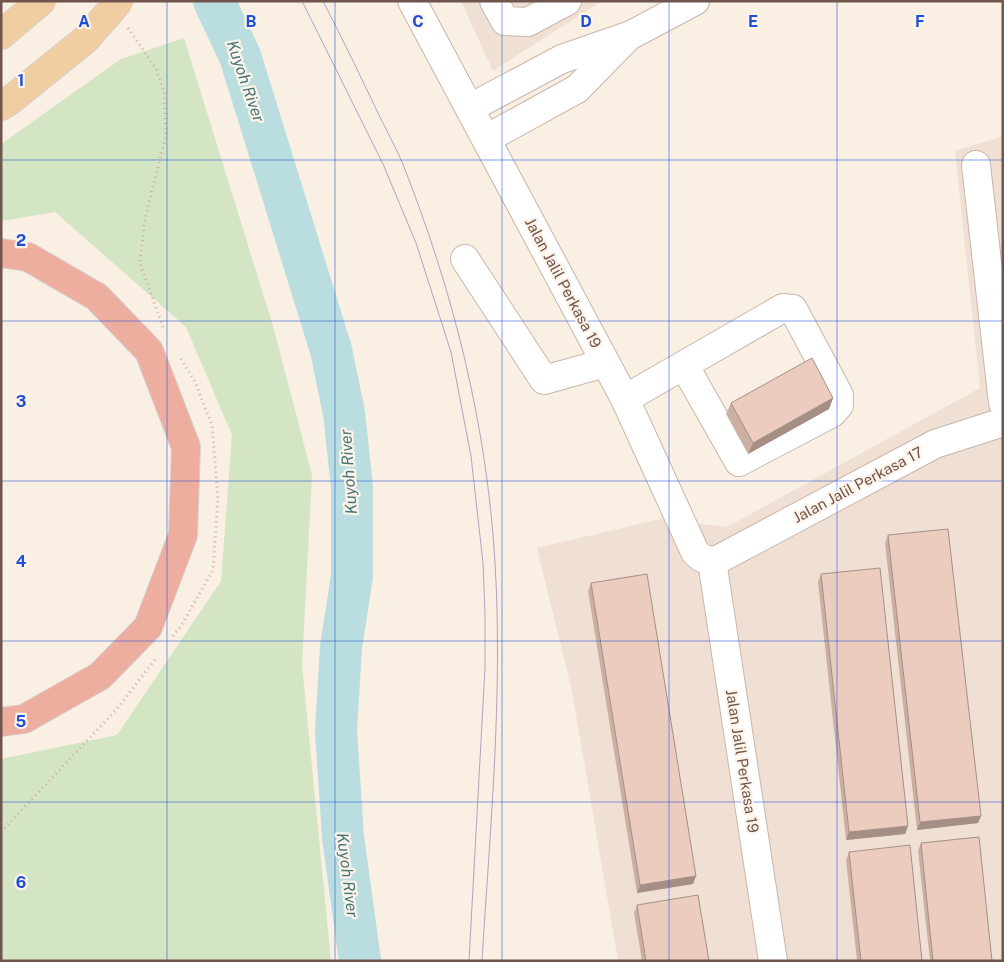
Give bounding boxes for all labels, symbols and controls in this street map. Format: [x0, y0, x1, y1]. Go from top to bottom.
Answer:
text: A [78, 12, 90, 31]
text: B [246, 12, 257, 31]
text: C [412, 12, 424, 31]
text: D [580, 12, 592, 31]
text: E [748, 12, 758, 31]
text: F [915, 12, 925, 31]
water label: Kuyoh River [223, 38, 269, 125]
text: 1 [18, 71, 24, 90]
street label: Jalan Jalil Perkasa 19 [522, 215, 605, 351]
text: 2 [16, 231, 26, 250]
text: 3 [16, 392, 26, 411]
water label: Kuyoh River [336, 428, 361, 515]
street label: Jalan Jalil Perkasa 17 [790, 443, 926, 526]
text: 4 [16, 552, 27, 571]
street label: Jalan Jalil Perkasa 19 [723, 688, 762, 834]
text: 5 [16, 712, 27, 731]
water label: Kuyoh River [333, 832, 362, 919]
text: 6 [16, 873, 26, 892]

